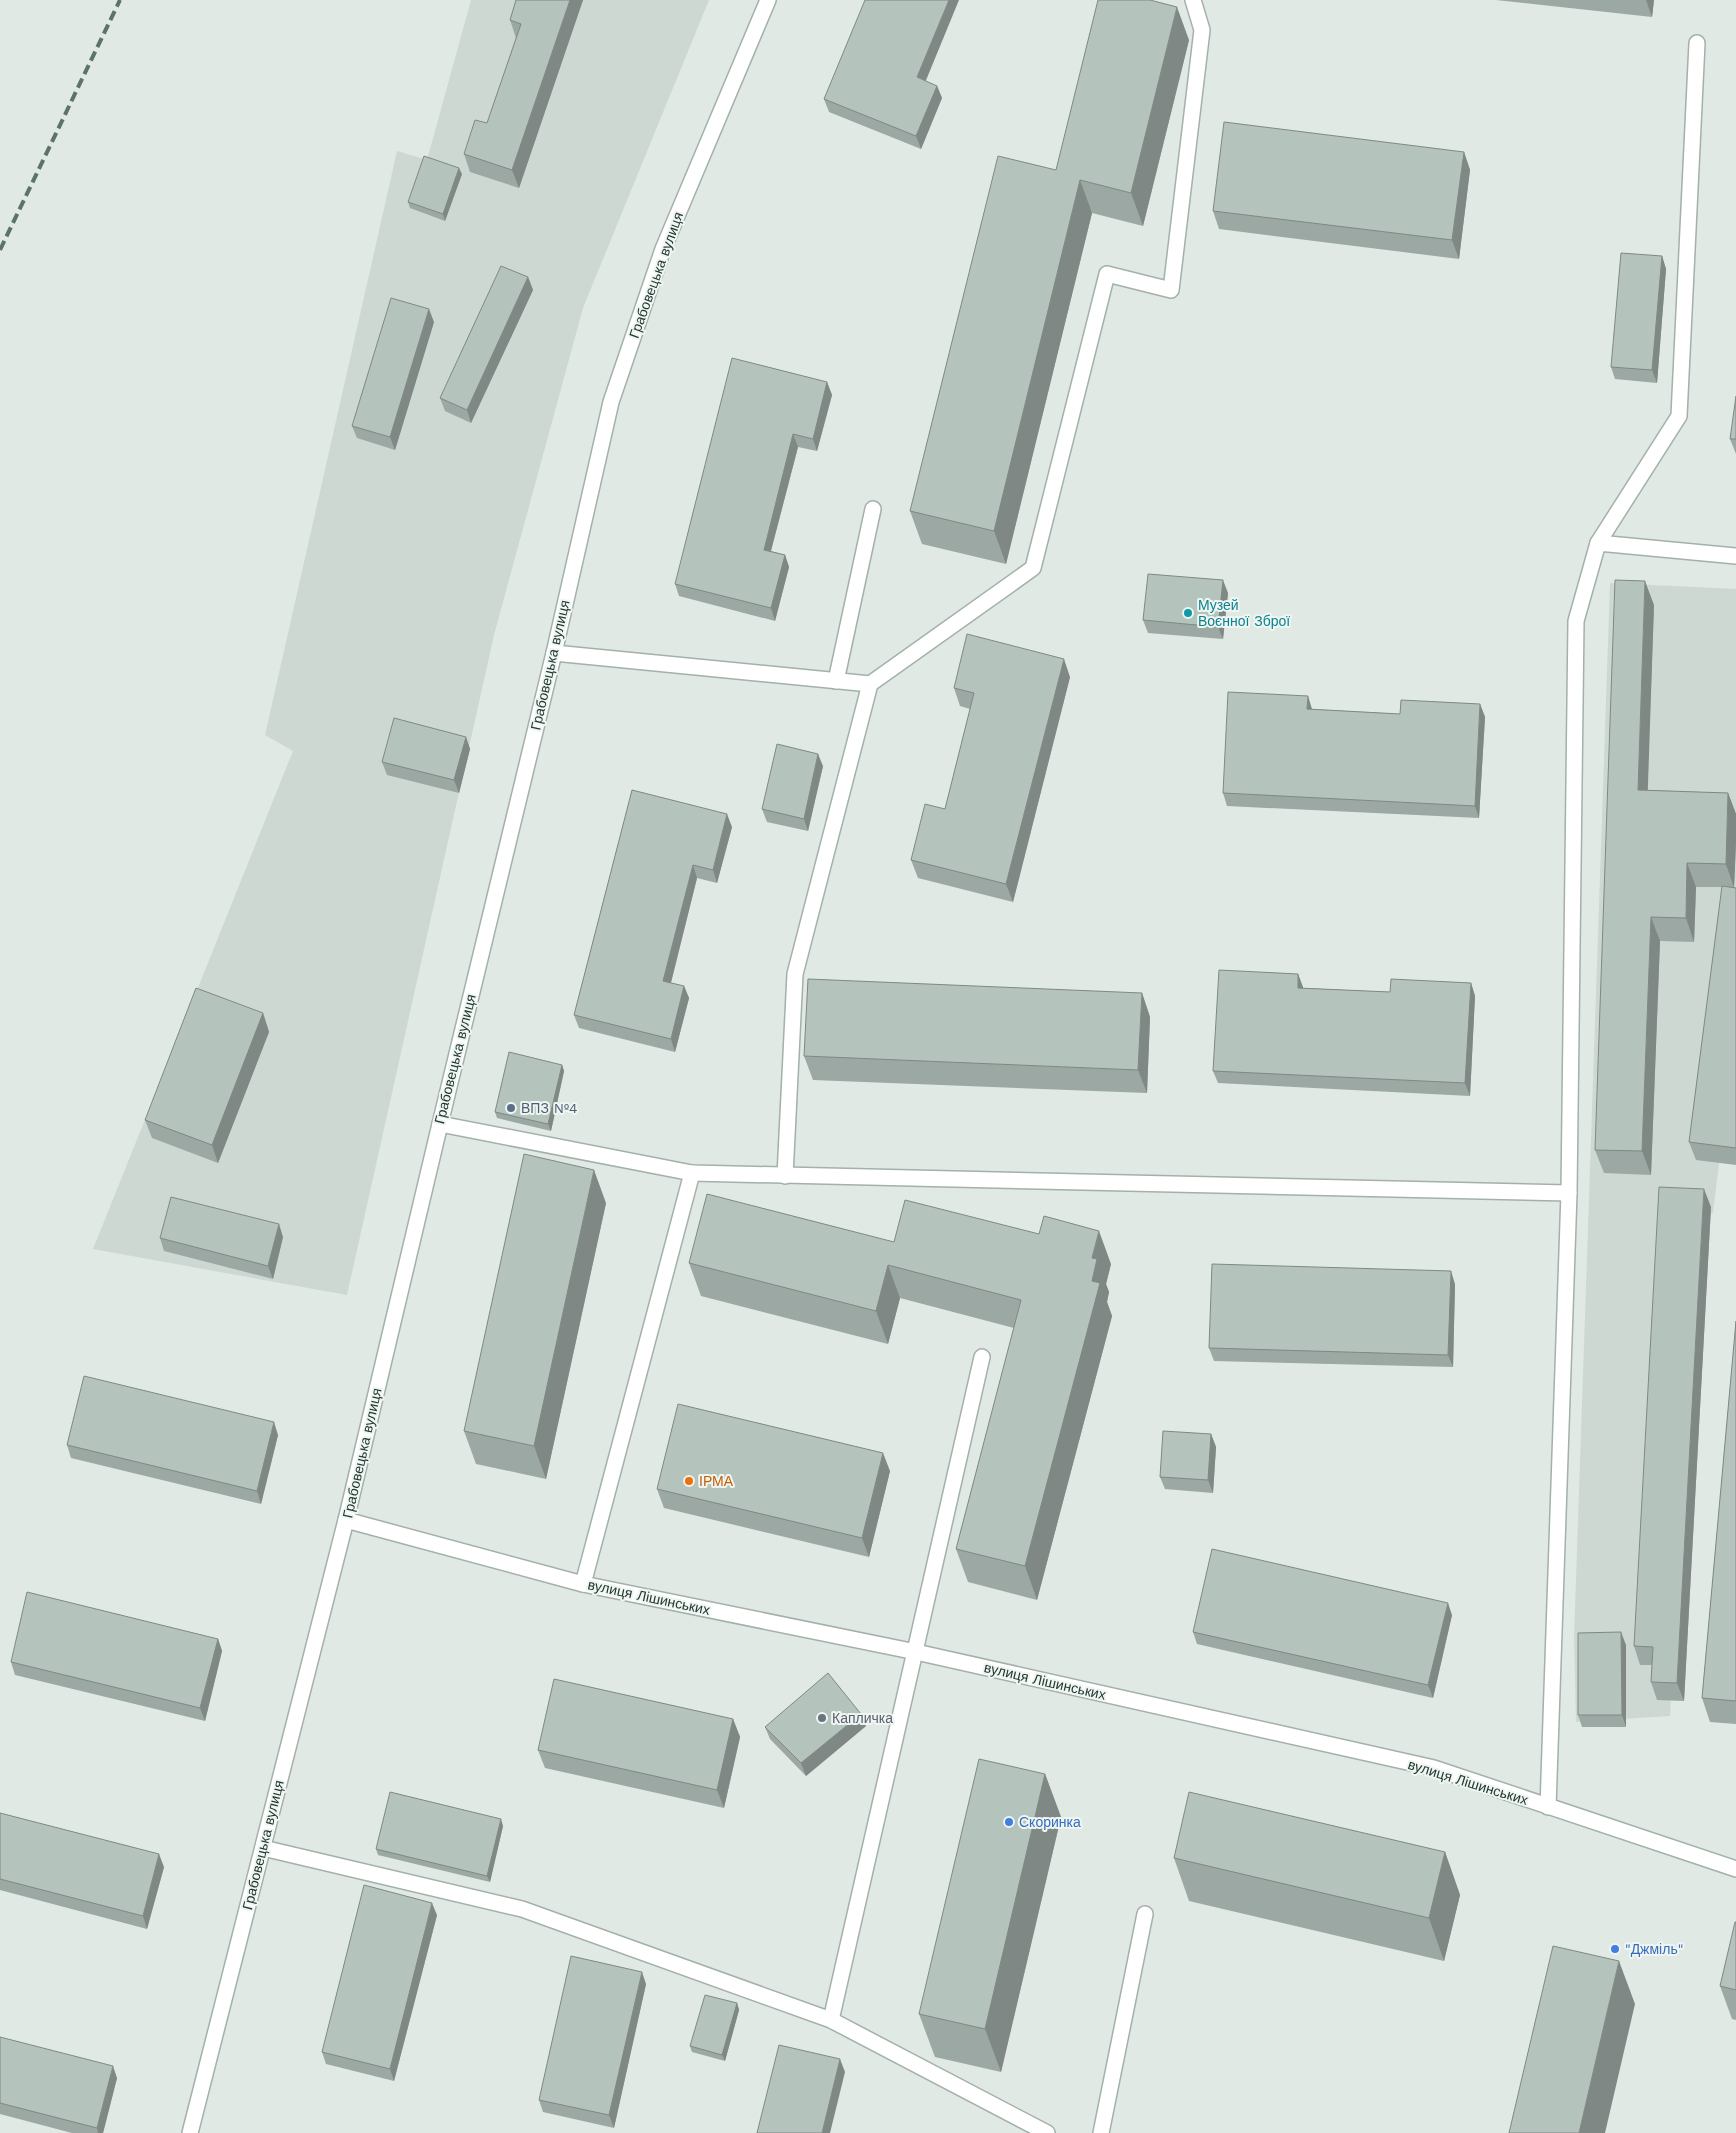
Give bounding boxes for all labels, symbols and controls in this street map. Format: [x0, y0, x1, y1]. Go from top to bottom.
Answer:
street label: Грабовецька вулиця [626, 210, 686, 340]
place label: Музей Воєнної Зброї [1198, 597, 1290, 629]
street label: Грабовецька вулиця [527, 598, 573, 732]
marker: Музей Воєнної Зброї [1182, 607, 1194, 619]
street label: Грабовецька вулиця [431, 993, 479, 1125]
place label: ВПЗ №4 [521, 1100, 578, 1116]
marker: ВПЗ №4 [505, 1102, 517, 1114]
street label: Грабовецька вулиця [339, 1386, 385, 1520]
place label: ІРМА [699, 1473, 734, 1489]
marker: ІРМА [683, 1475, 695, 1487]
street label: вулиця Лішинських [586, 1576, 712, 1618]
street label: вулиця Лішинських [983, 1659, 1107, 1703]
place label: Капличка [832, 1710, 893, 1726]
marker: Капличка [816, 1712, 828, 1724]
street label: вулиця Лішинських [1406, 1756, 1530, 1808]
street label: Грабовецька вулиця [239, 1779, 287, 1911]
place label: Скоринка [1019, 1814, 1081, 1830]
marker: Скоринка [1003, 1816, 1015, 1828]
place label: "Джміль" [1625, 1941, 1683, 1957]
marker: "Джміль" [1609, 1943, 1621, 1955]

